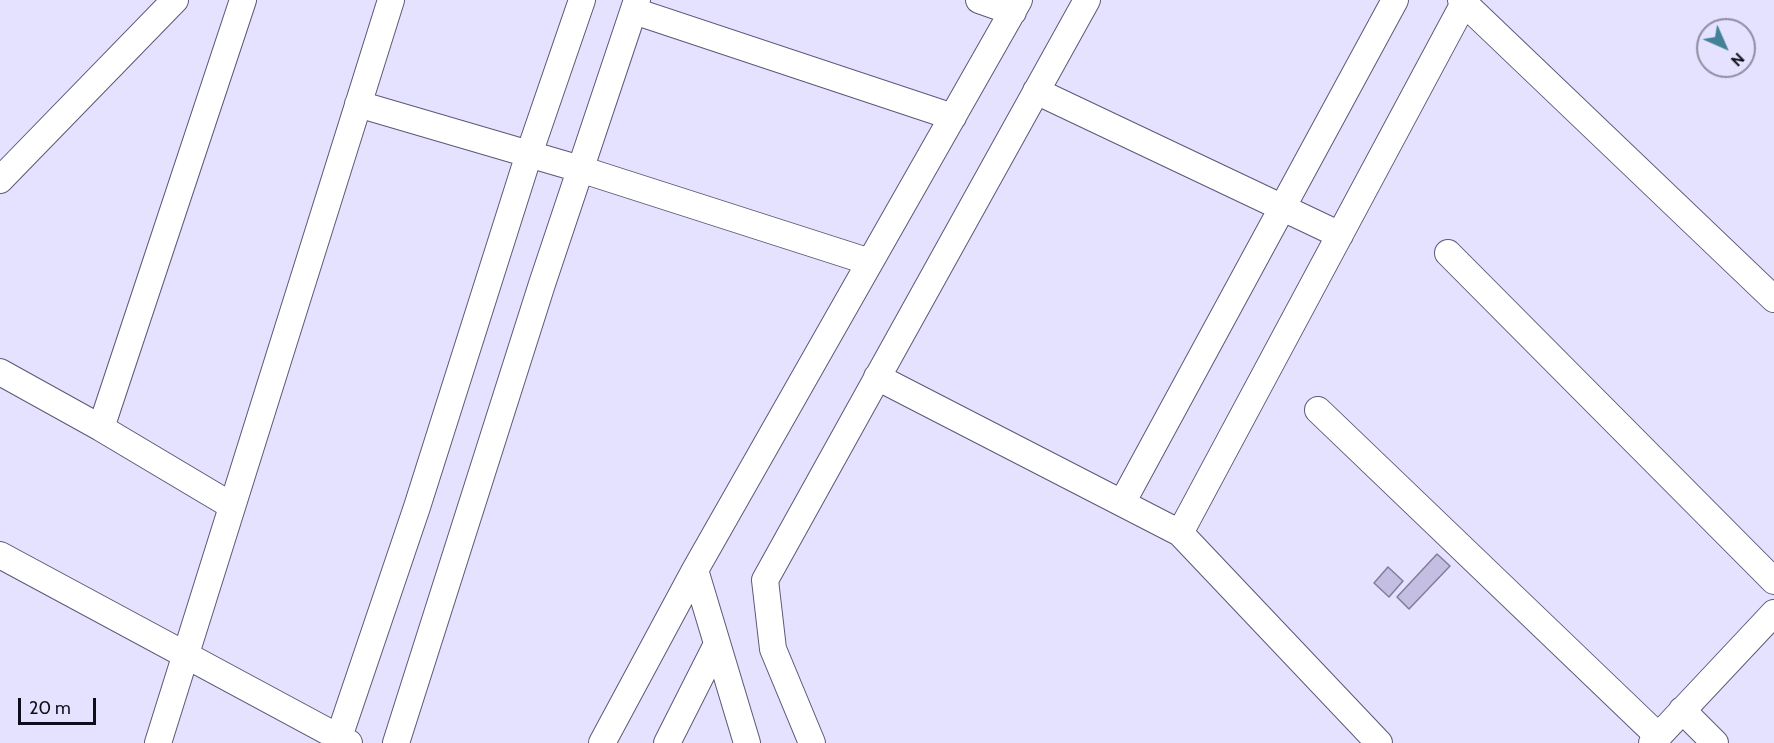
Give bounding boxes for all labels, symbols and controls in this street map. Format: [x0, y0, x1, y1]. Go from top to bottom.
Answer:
north arrow [1696, 18, 1756, 78]
text: N [1727, 49, 1748, 70]
scale bar [21, 686, 99, 724]
text: 20 m [29, 697, 71, 719]

